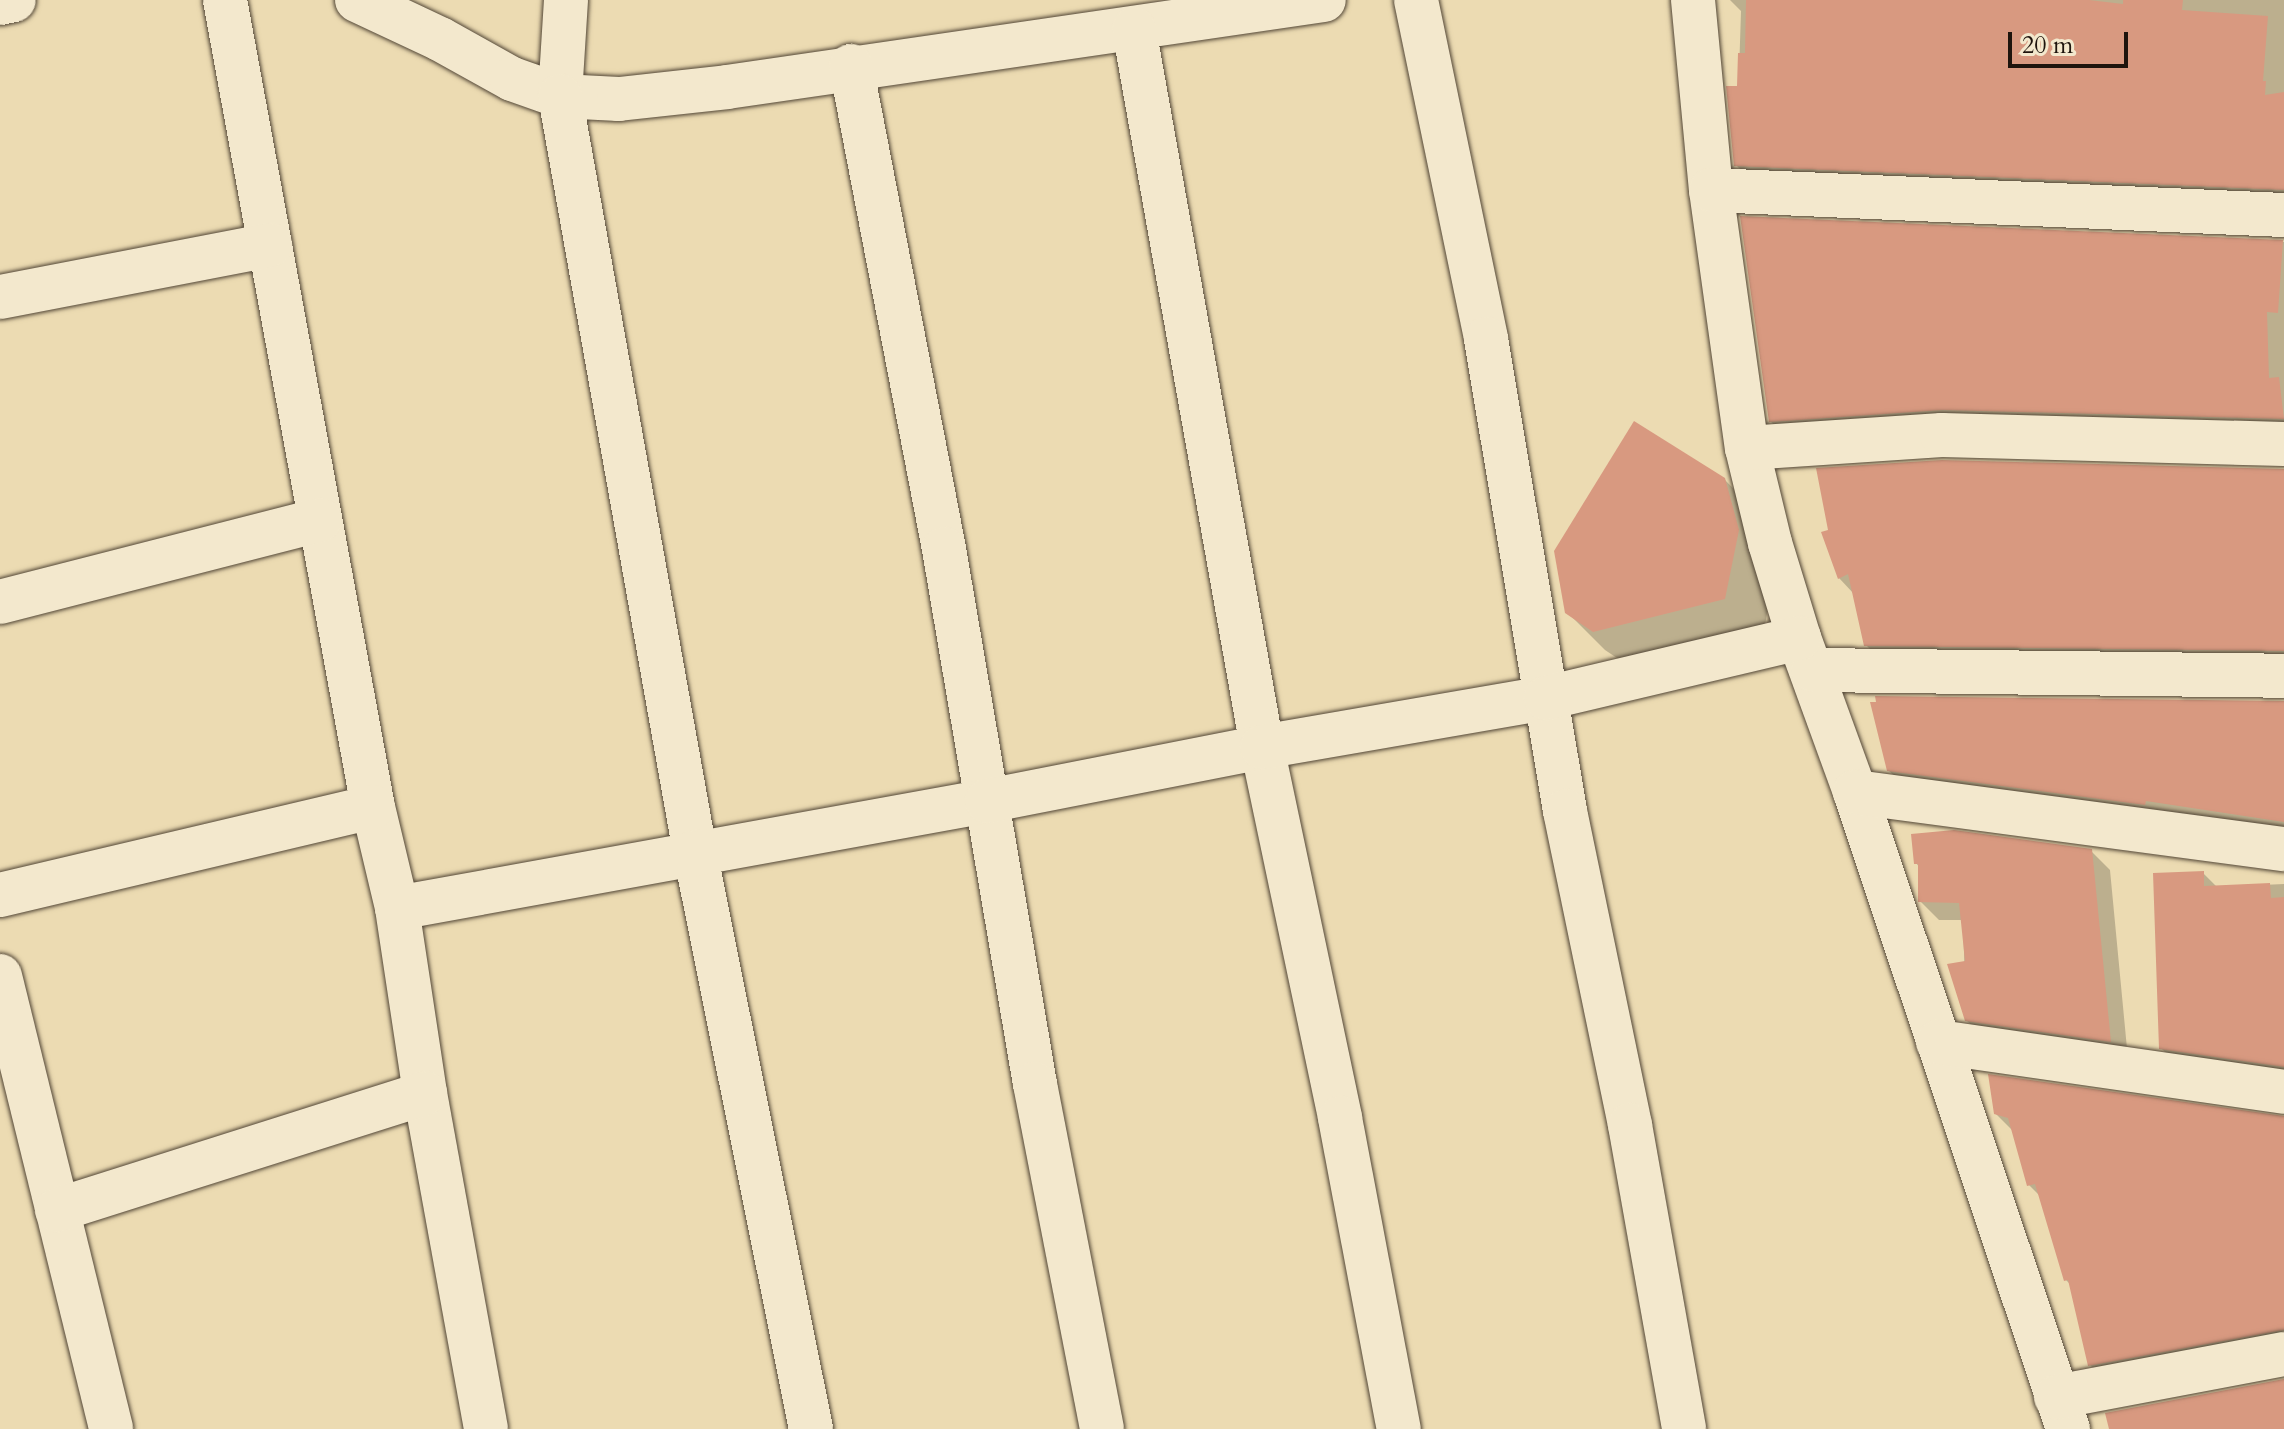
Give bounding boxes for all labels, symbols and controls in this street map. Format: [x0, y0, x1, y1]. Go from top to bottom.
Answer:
scale bar [2012, 16, 2132, 66]
text: 20 m [2022, 29, 2073, 62]

